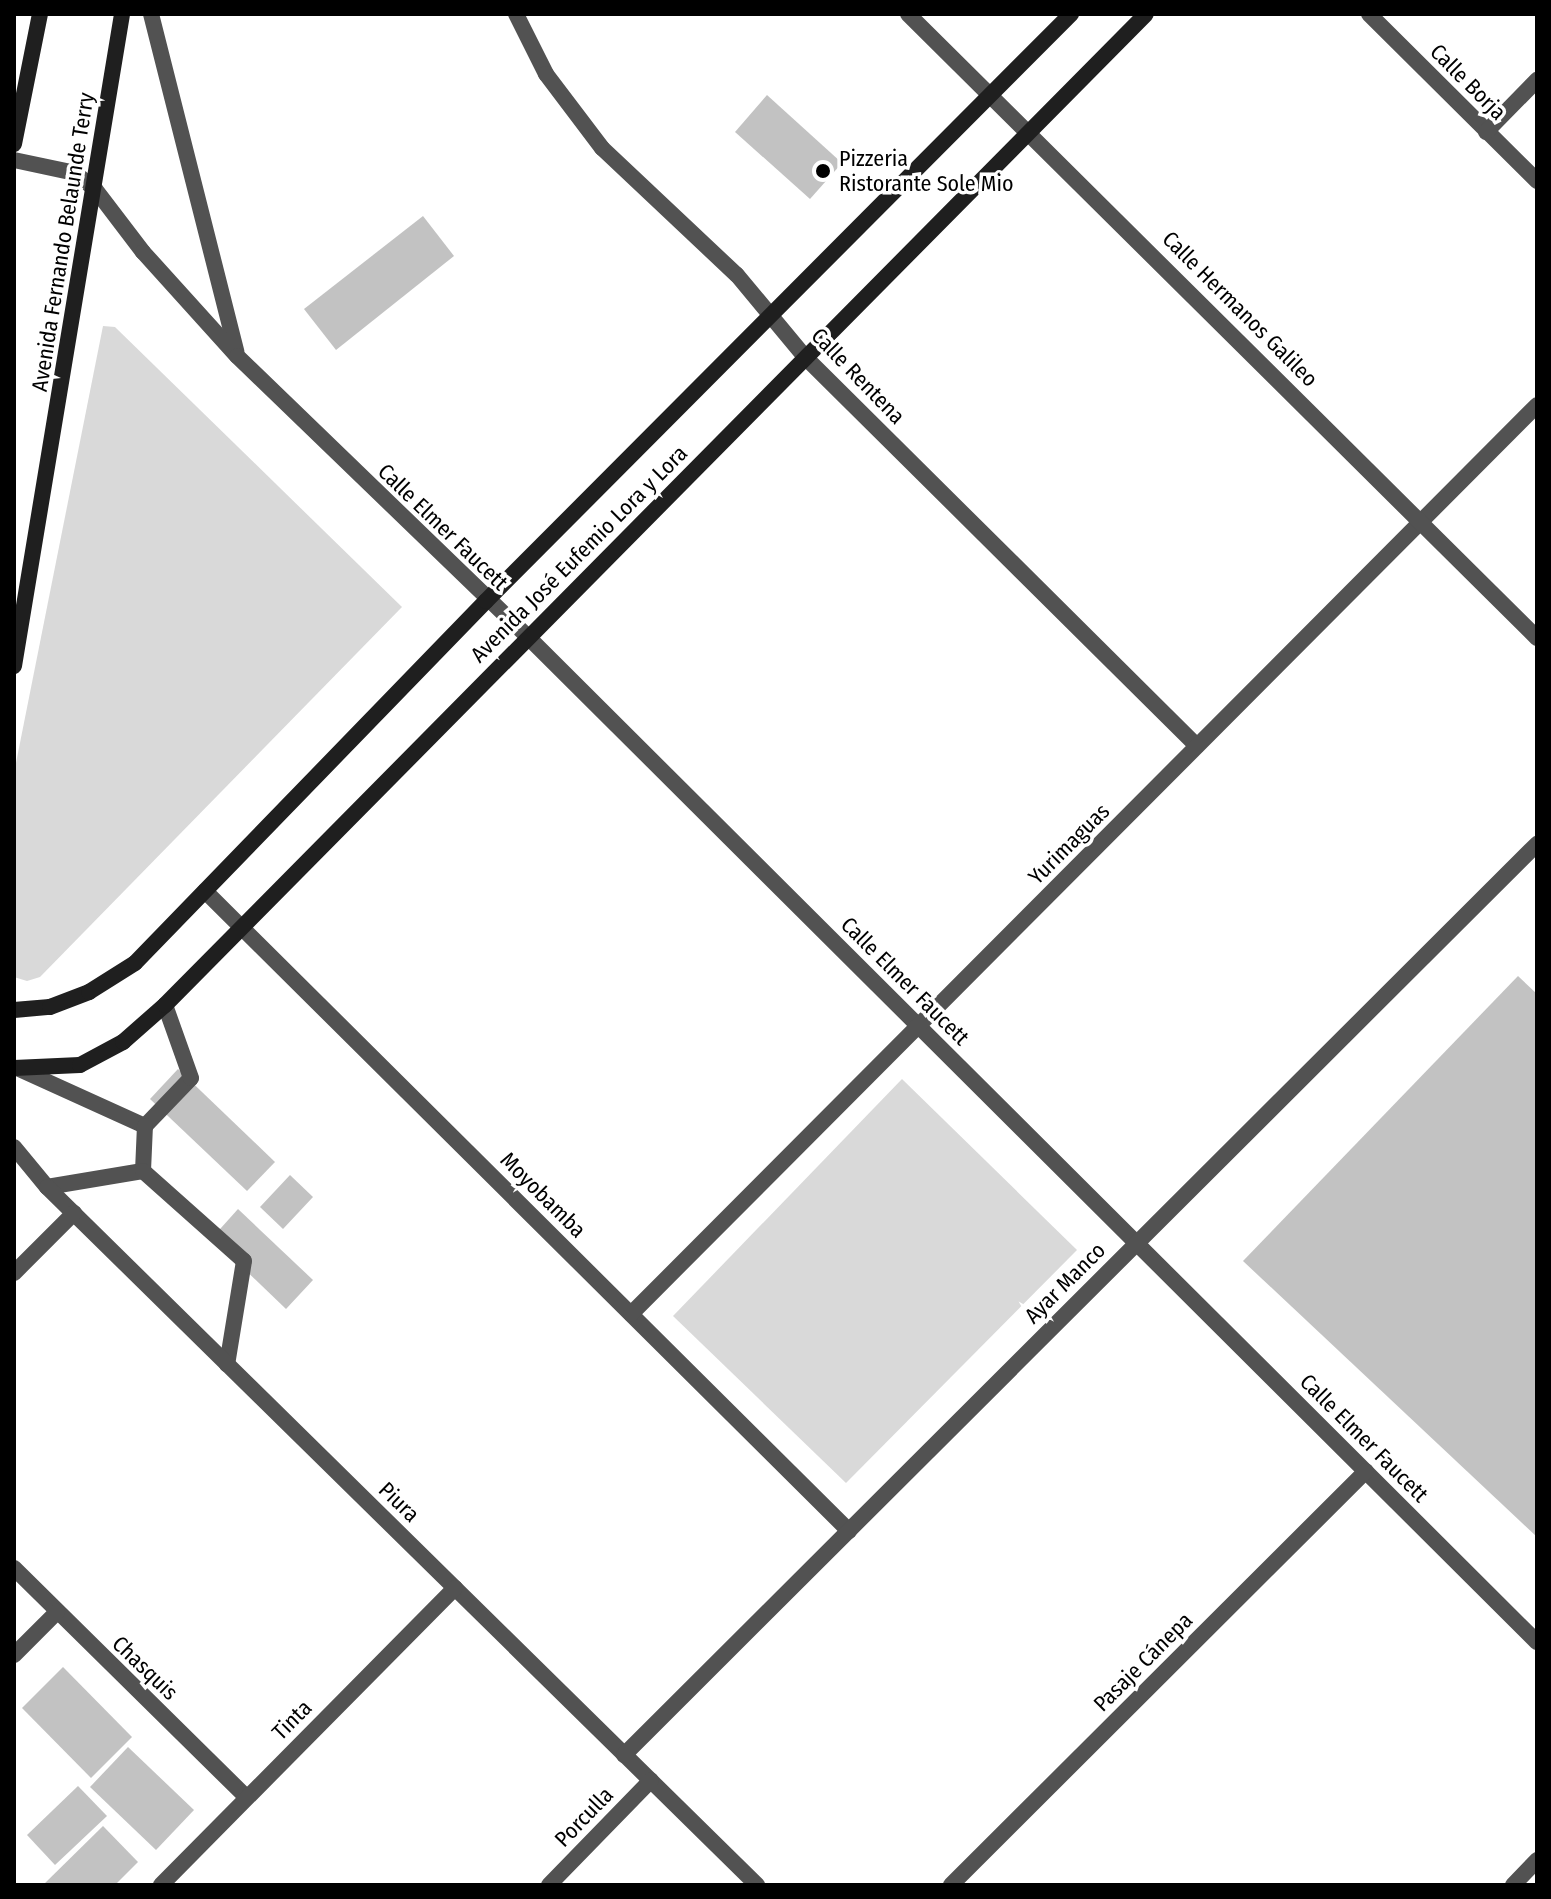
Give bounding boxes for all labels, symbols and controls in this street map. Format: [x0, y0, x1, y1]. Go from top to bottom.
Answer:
street label: Calle Borja [1425, 39, 1511, 125]
street label: Avenida Fernando Belaunde Terry [26, 91, 100, 393]
place label: Pizzeria Ristorante Sole Mio [839, 145, 1014, 196]
marker: Pizzeria Ristorante Sole Mio [814, 162, 832, 180]
street label: Calle Hermanos Galileo [1157, 226, 1323, 392]
street label: Calle Rentena [806, 322, 910, 430]
street label: Avenida José Eufemio Lora y Lora [465, 440, 693, 668]
street label: Calle Elmer Faucett [372, 458, 514, 596]
street label: Yurimaguas [1023, 798, 1115, 890]
street label: Calle Elmer Faucett [835, 911, 975, 1051]
street label: Moyobamba [495, 1147, 591, 1243]
street label: Ayar Manco [1019, 1237, 1111, 1329]
street label: Calle Elmer Faucett [1294, 1368, 1434, 1508]
street label: Piura [373, 1476, 425, 1528]
street label: Pasaje Cánepa [1088, 1607, 1198, 1717]
street label: Chasquis [107, 1630, 183, 1706]
street label: Tinta [267, 1695, 317, 1745]
street label: Porculla [549, 1782, 619, 1852]

